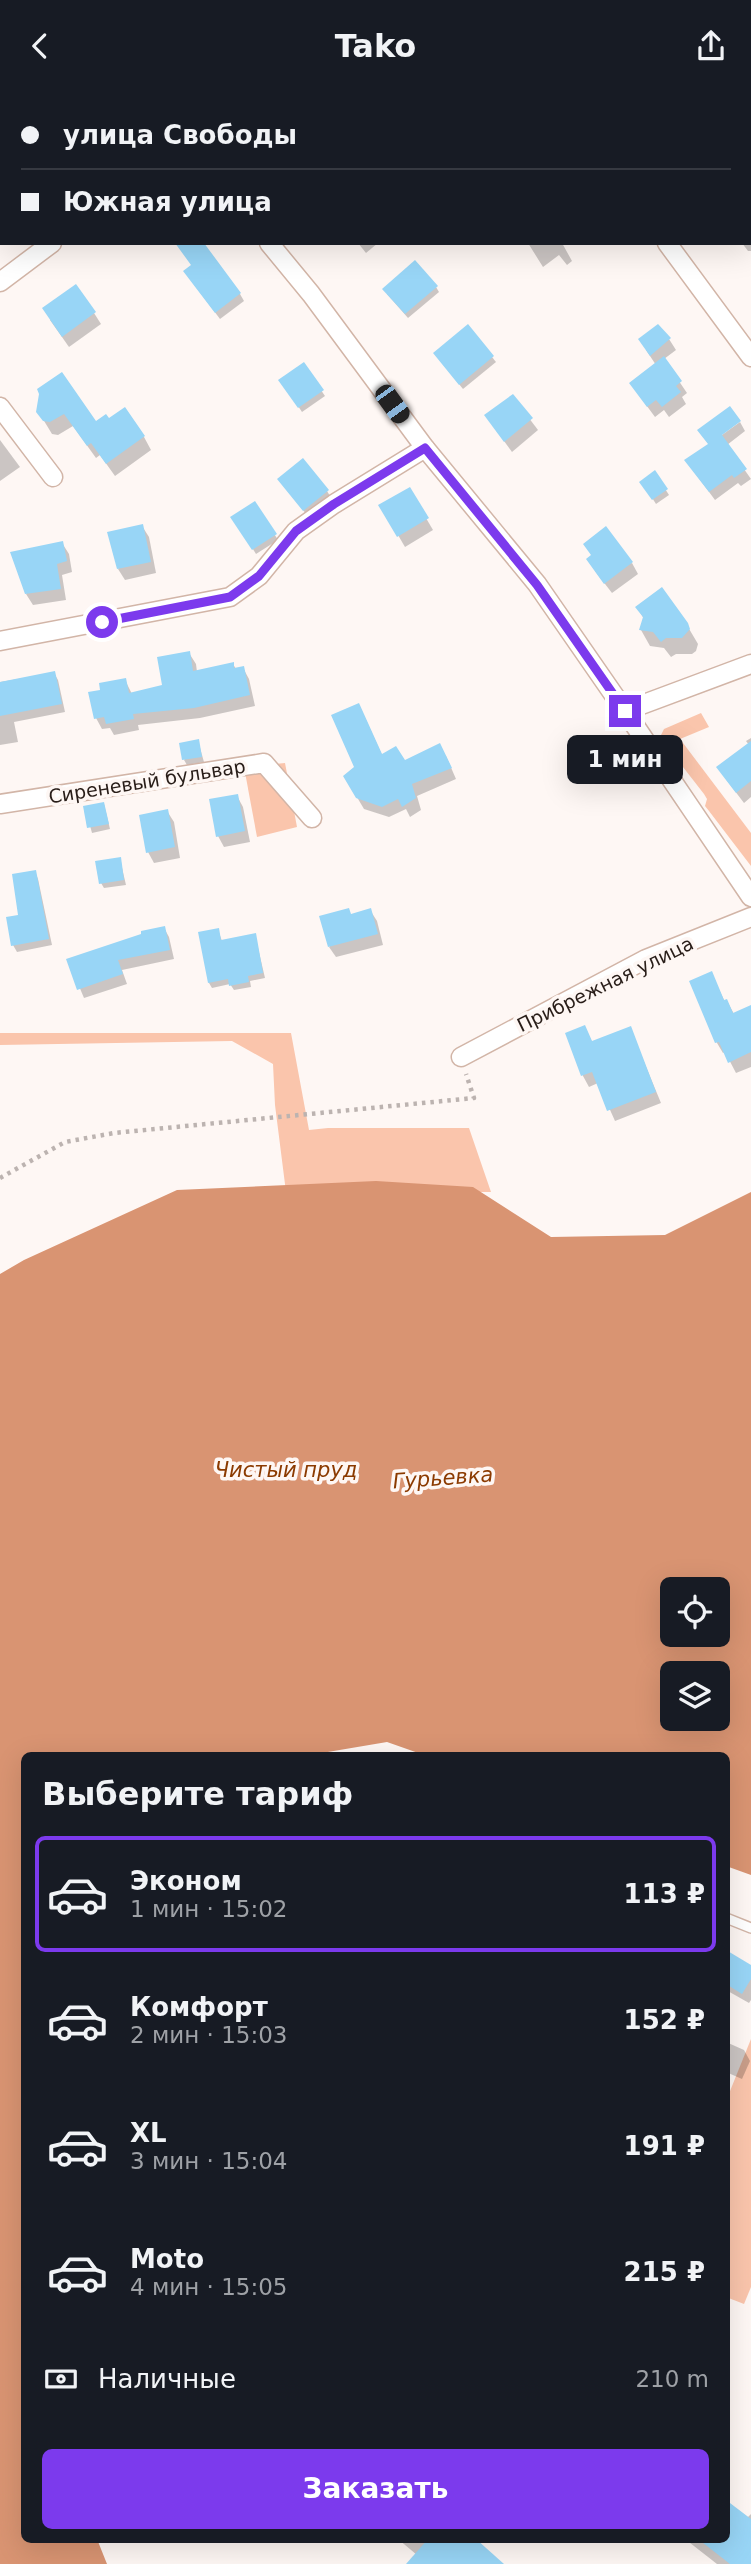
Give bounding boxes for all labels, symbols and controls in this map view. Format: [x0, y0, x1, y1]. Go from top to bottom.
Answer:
icon: back [21, 27, 59, 65]
text: Tako [335, 27, 416, 65]
icon: share [692, 27, 730, 65]
text: улица Свободы [63, 120, 297, 150]
text: Южная улица [63, 187, 272, 217]
car [372, 381, 413, 427]
route start [86, 606, 118, 638]
route end [609, 695, 641, 727]
callout: 1 мин [567, 735, 683, 785]
text: 1 мин [588, 746, 662, 772]
street label: Сиреневый бульвар [47, 755, 247, 807]
street label: Прибрежная улица [513, 932, 697, 1036]
water label: Чистый пруд [215, 1458, 357, 1482]
water label: Гурьевка [392, 1463, 494, 1493]
map controls [660, 1577, 730, 1731]
button: locate [660, 1577, 730, 1647]
button: layers [660, 1661, 730, 1731]
text: Выберите тариф [42, 1775, 353, 1813]
icon: car [46, 1863, 109, 1926]
text: Эконом [130, 1866, 242, 1896]
text: 113 ₽ [624, 1879, 705, 1909]
text: 1 мин · 15:02 [130, 1896, 288, 1922]
icon: car [46, 1989, 109, 2052]
text: Комфорт [130, 1992, 268, 2022]
text: 152 ₽ [624, 2005, 705, 2035]
text: 2 мин · 15:03 [130, 2022, 288, 2048]
icon: car [46, 2115, 109, 2178]
text: XL [130, 2118, 167, 2148]
text: 191 ₽ [624, 2131, 705, 2161]
text: 3 мин · 15:04 [130, 2148, 288, 2174]
icon: car [46, 2241, 109, 2304]
text: Moto [130, 2244, 204, 2274]
text: 215 ₽ [624, 2257, 705, 2287]
text: 4 мин · 15:05 [130, 2274, 288, 2300]
icon: cash [42, 2360, 80, 2398]
text: Наличные [98, 2364, 236, 2394]
text: 210 m [635, 2366, 709, 2392]
button: Заказать [42, 2449, 709, 2529]

